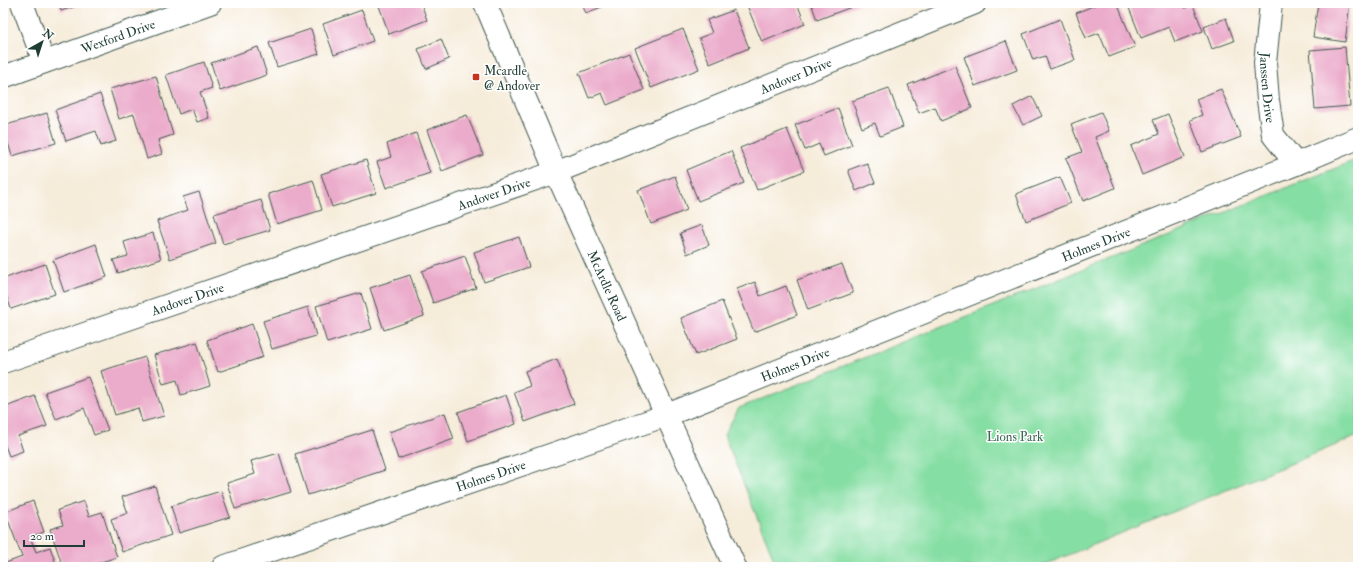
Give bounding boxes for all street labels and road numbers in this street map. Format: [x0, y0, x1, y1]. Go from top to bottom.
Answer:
street label: Wexford Drive [78, 16, 158, 58]
street label: Janssen Drive [1256, 51, 1278, 125]
street label: Andover Drive [757, 55, 835, 98]
street label: Andover Drive [455, 174, 533, 215]
street label: Holmes Drive [1060, 224, 1133, 266]
street label: McArdle Road [584, 248, 630, 324]
street label: Andover Drive [148, 280, 227, 320]
street label: Holmes Drive [759, 344, 832, 386]
street label: Holmes Drive [454, 457, 529, 496]

